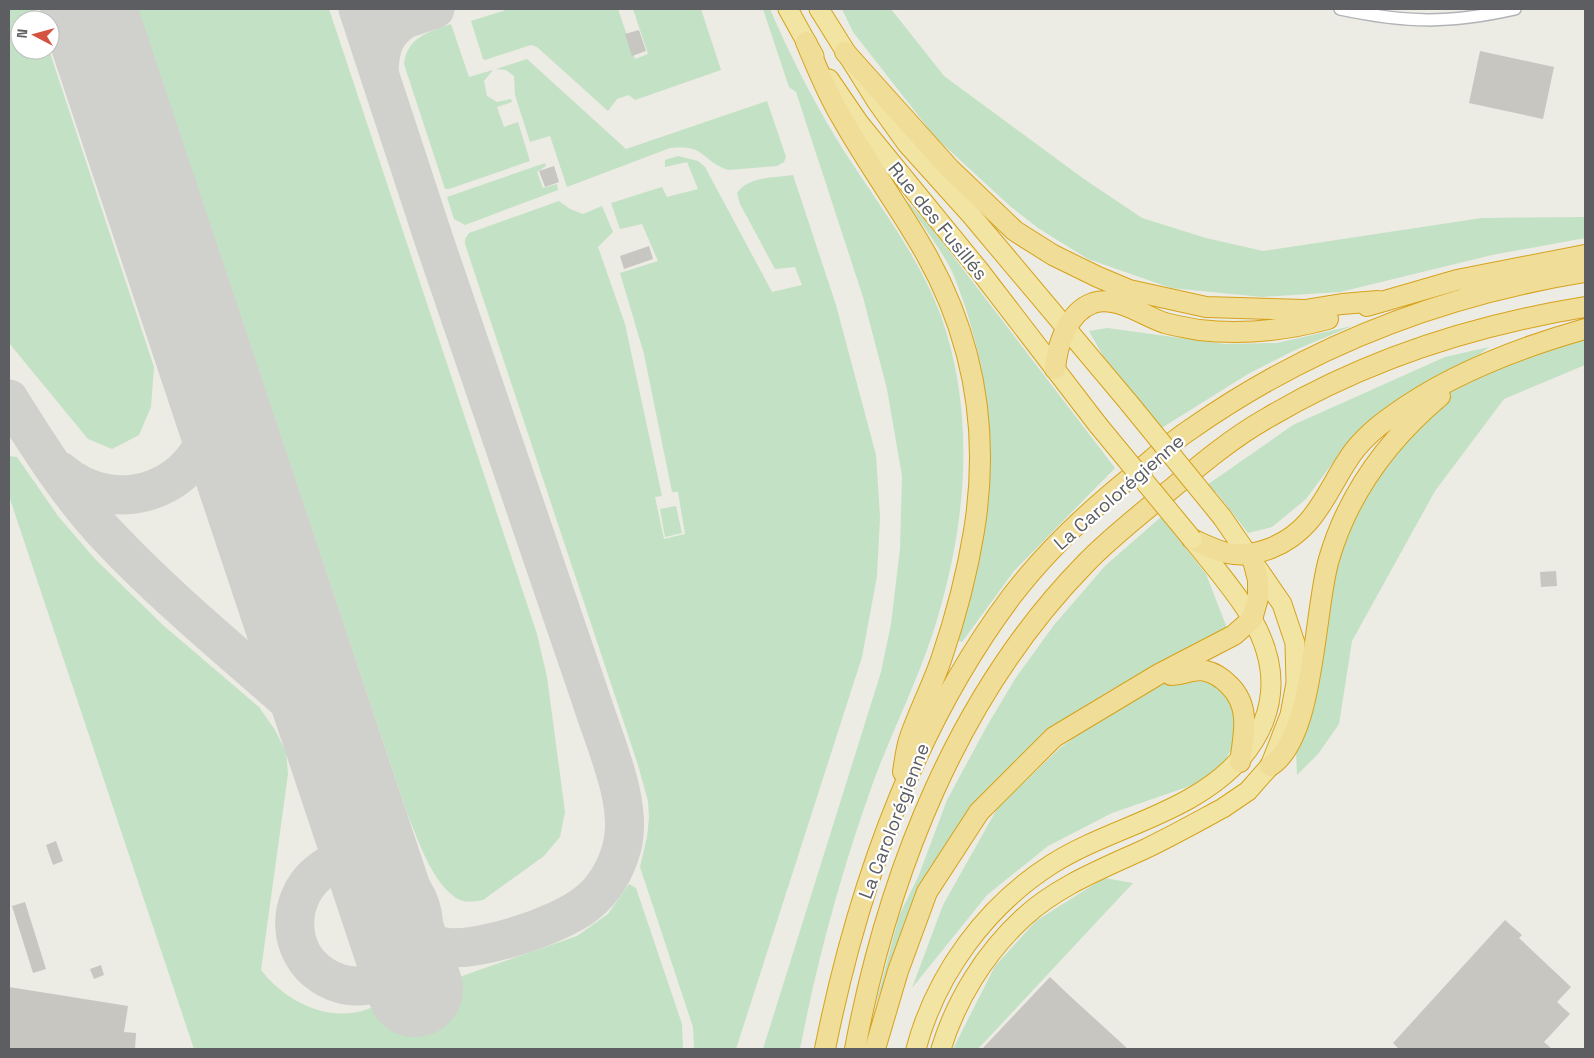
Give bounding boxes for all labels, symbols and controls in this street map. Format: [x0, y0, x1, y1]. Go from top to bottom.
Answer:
north arrow [10, 10, 60, 60]
text: N [13, 28, 32, 39]
street label: Rue des Fusillés [883, 157, 993, 285]
street label: La Carolorégienne [1049, 428, 1189, 556]
street label: La Carolorégienne [853, 740, 935, 902]

